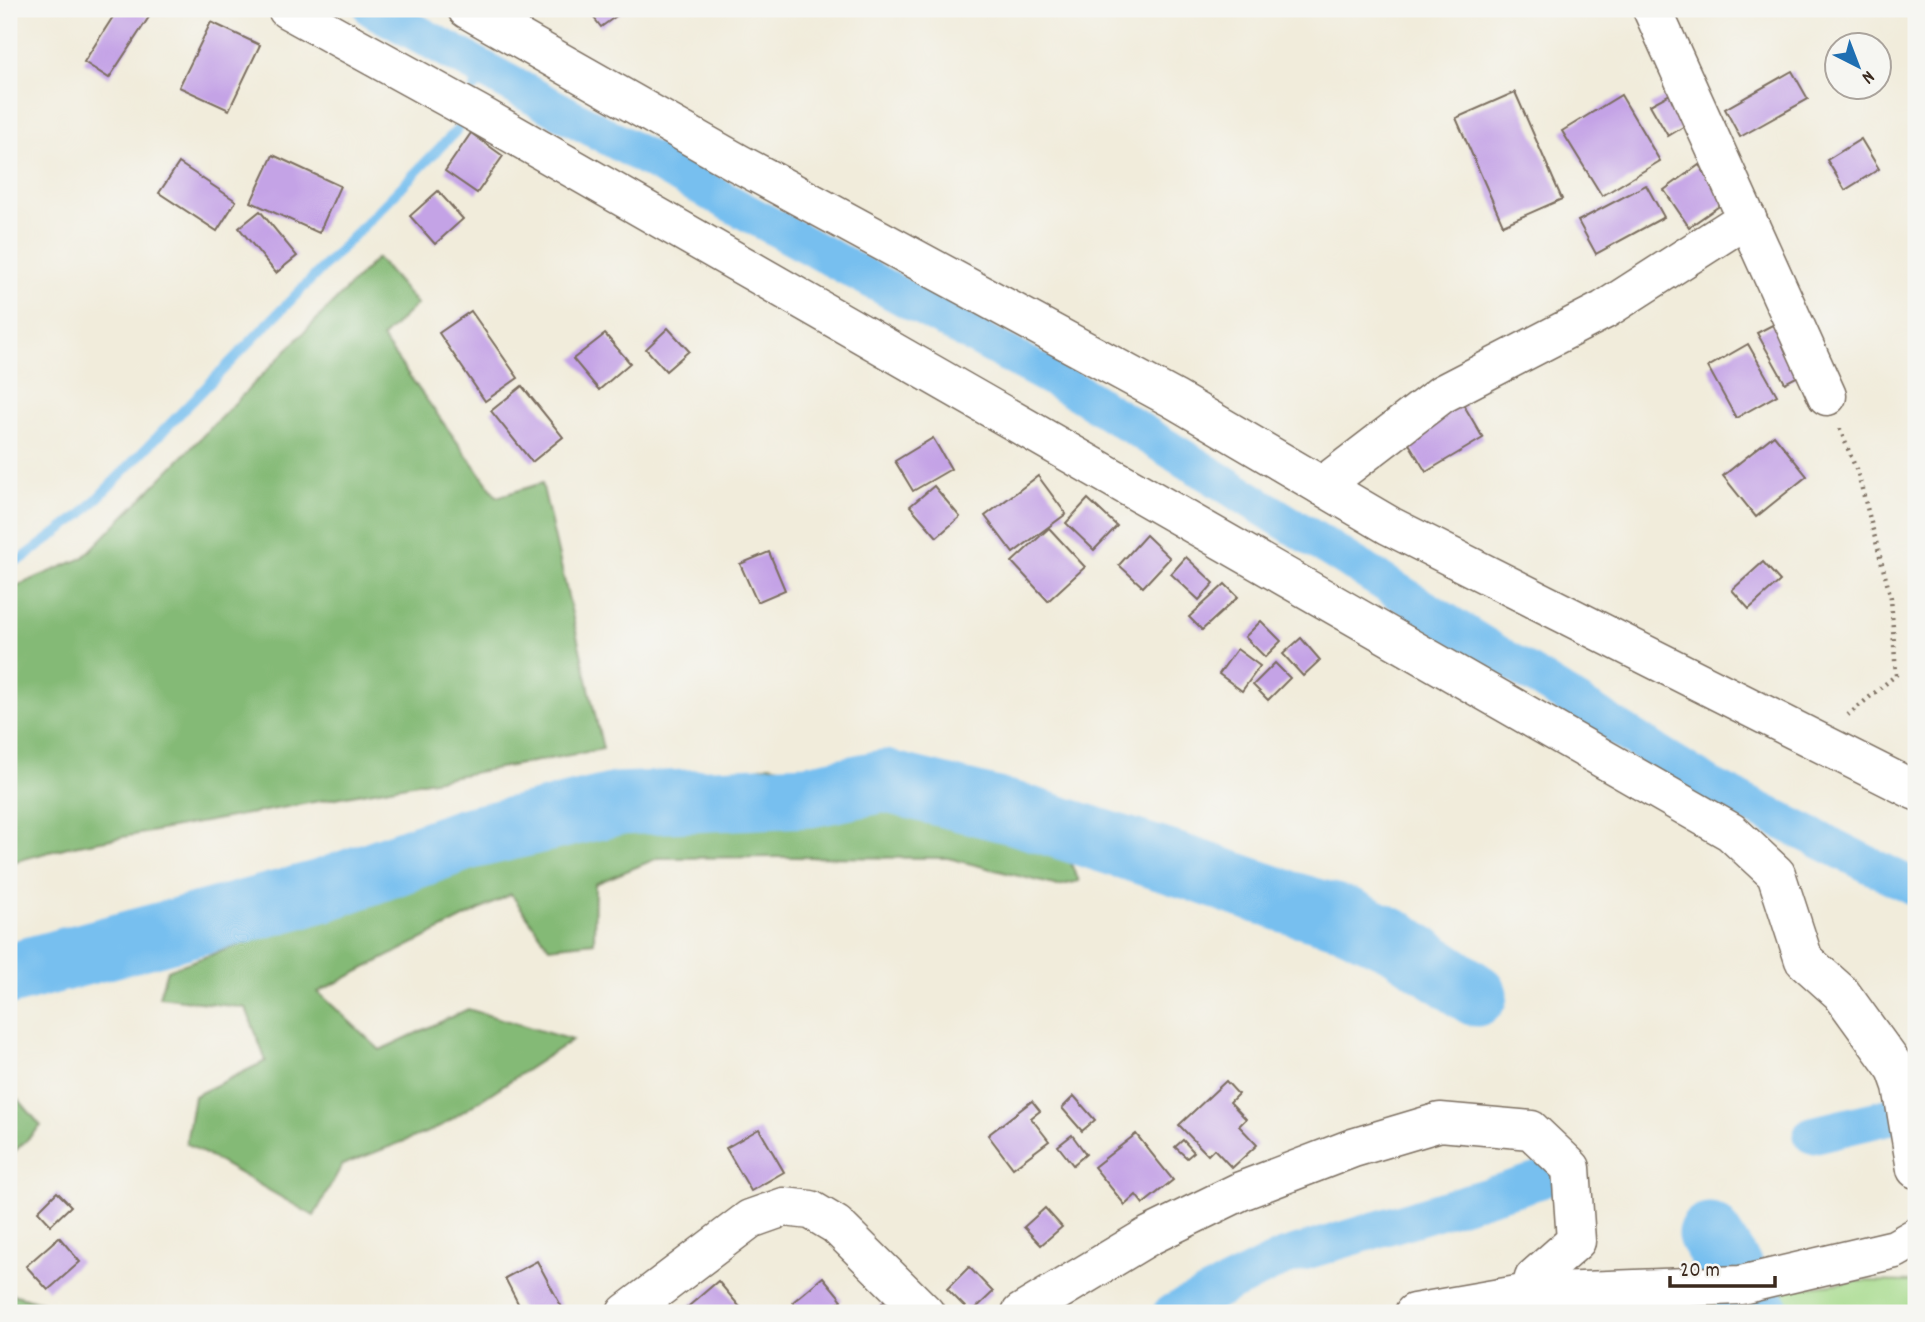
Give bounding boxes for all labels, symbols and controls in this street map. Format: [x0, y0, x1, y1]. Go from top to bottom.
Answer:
north arrow [1824, 32, 1894, 102]
text: N [1855, 63, 1880, 89]
scale bar [1670, 1245, 1774, 1289]
text: 20 m [1680, 1257, 1720, 1287]

